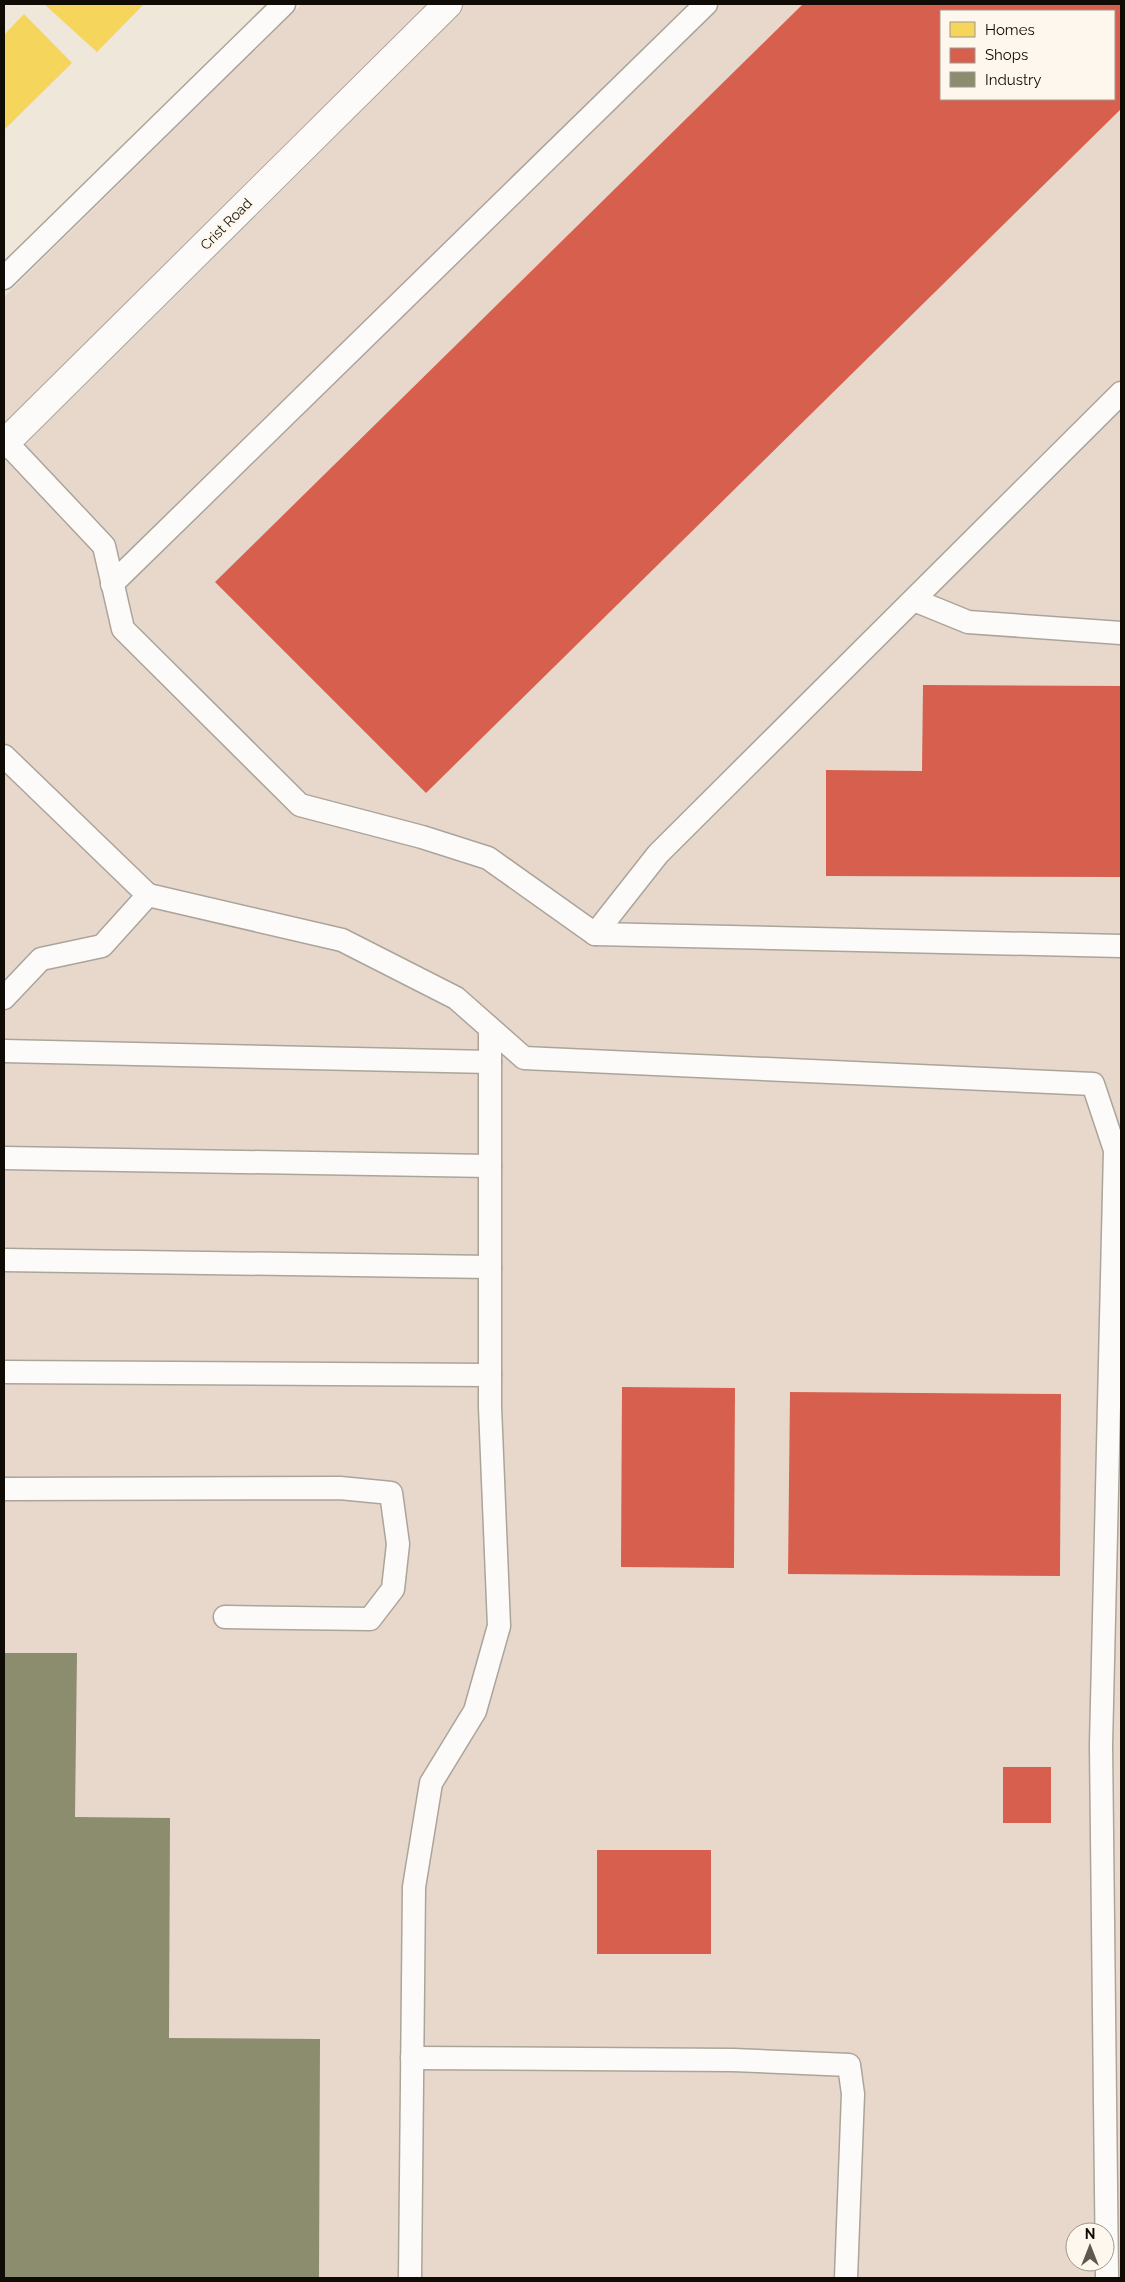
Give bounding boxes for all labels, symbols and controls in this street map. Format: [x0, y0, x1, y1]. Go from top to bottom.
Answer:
legend [940, 10, 1115, 100]
text: Homes [985, 21, 1035, 39]
text: Shops [985, 46, 1028, 64]
text: Industry [985, 71, 1041, 89]
street label: Crist Road [197, 195, 255, 253]
north arrow [1065, 2222, 1115, 2272]
text: N [1085, 2226, 1095, 2242]

